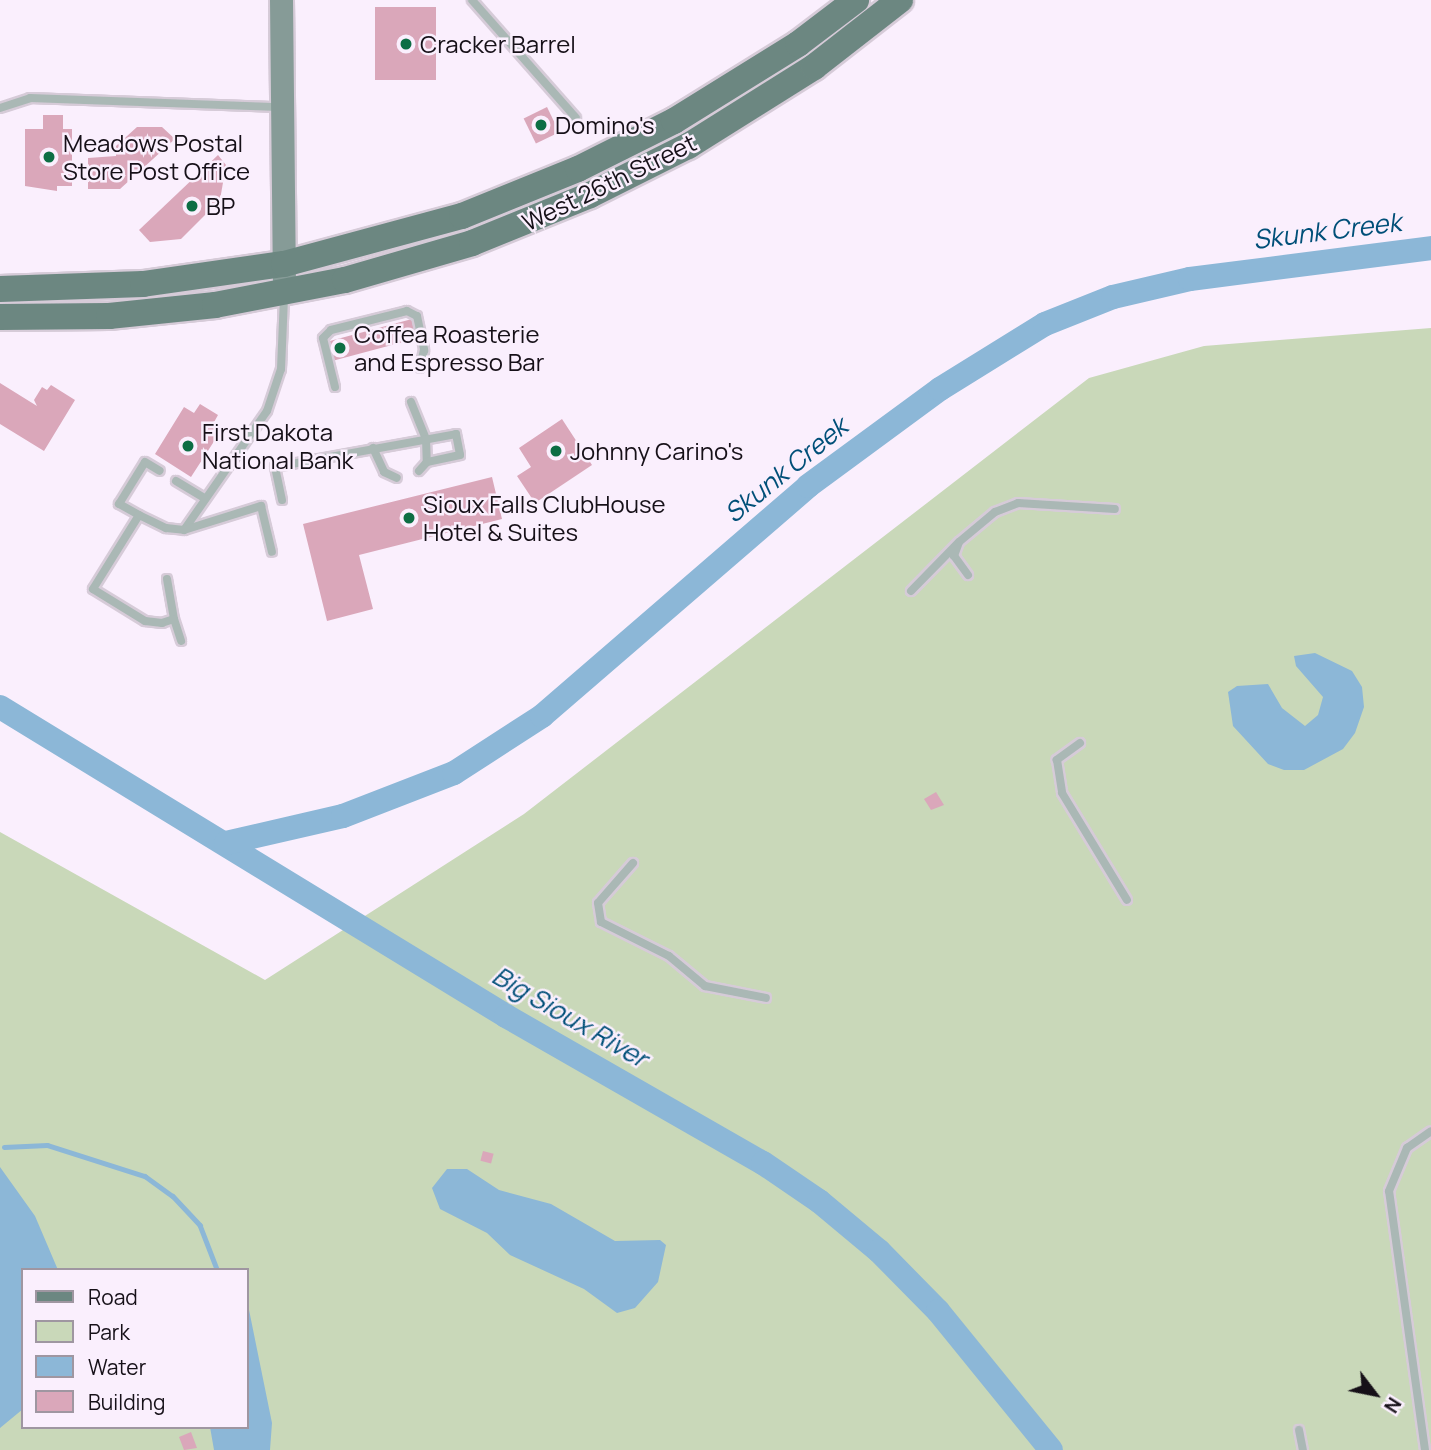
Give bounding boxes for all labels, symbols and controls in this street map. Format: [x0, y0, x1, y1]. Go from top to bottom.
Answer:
place label: Cracker Barrel [420, 30, 576, 58]
marker: Cracker Barrel [398, 36, 414, 52]
place label: Domino's [555, 111, 655, 139]
marker: Domino's [533, 117, 549, 133]
street label: West 26th Street [517, 127, 701, 237]
place label: Meadows Postal Store Post Office [63, 129, 250, 185]
marker: Meadows Postal Store Post Office [41, 149, 57, 165]
place label: BP [206, 192, 235, 220]
marker: BP [184, 198, 200, 214]
water label: Skunk Creek [1251, 206, 1403, 256]
place label: Coffea Roasterie and Espresso Bar [354, 320, 544, 376]
marker: Coffea Roasterie and Espresso Bar [332, 340, 348, 356]
water label: Skunk Creek [718, 411, 854, 529]
place label: First Dakota National Bank [202, 418, 353, 474]
place label: Johnny Carino's [570, 437, 743, 465]
marker: First Dakota National Bank [180, 438, 196, 454]
marker: Johnny Carino's [548, 443, 564, 459]
place label: Sioux Falls ClubHouse Hotel & Suites [423, 490, 666, 546]
marker: Sioux Falls ClubHouse Hotel & Suites [401, 510, 417, 526]
water label: Big Sioux River [487, 960, 653, 1074]
legend [21, 1268, 248, 1429]
text: Road [88, 1283, 138, 1311]
text: Park [88, 1318, 130, 1346]
text: Water [88, 1353, 146, 1381]
north arrow [1340, 1359, 1410, 1429]
text: Building [88, 1388, 165, 1416]
text: N [1378, 1392, 1407, 1418]

